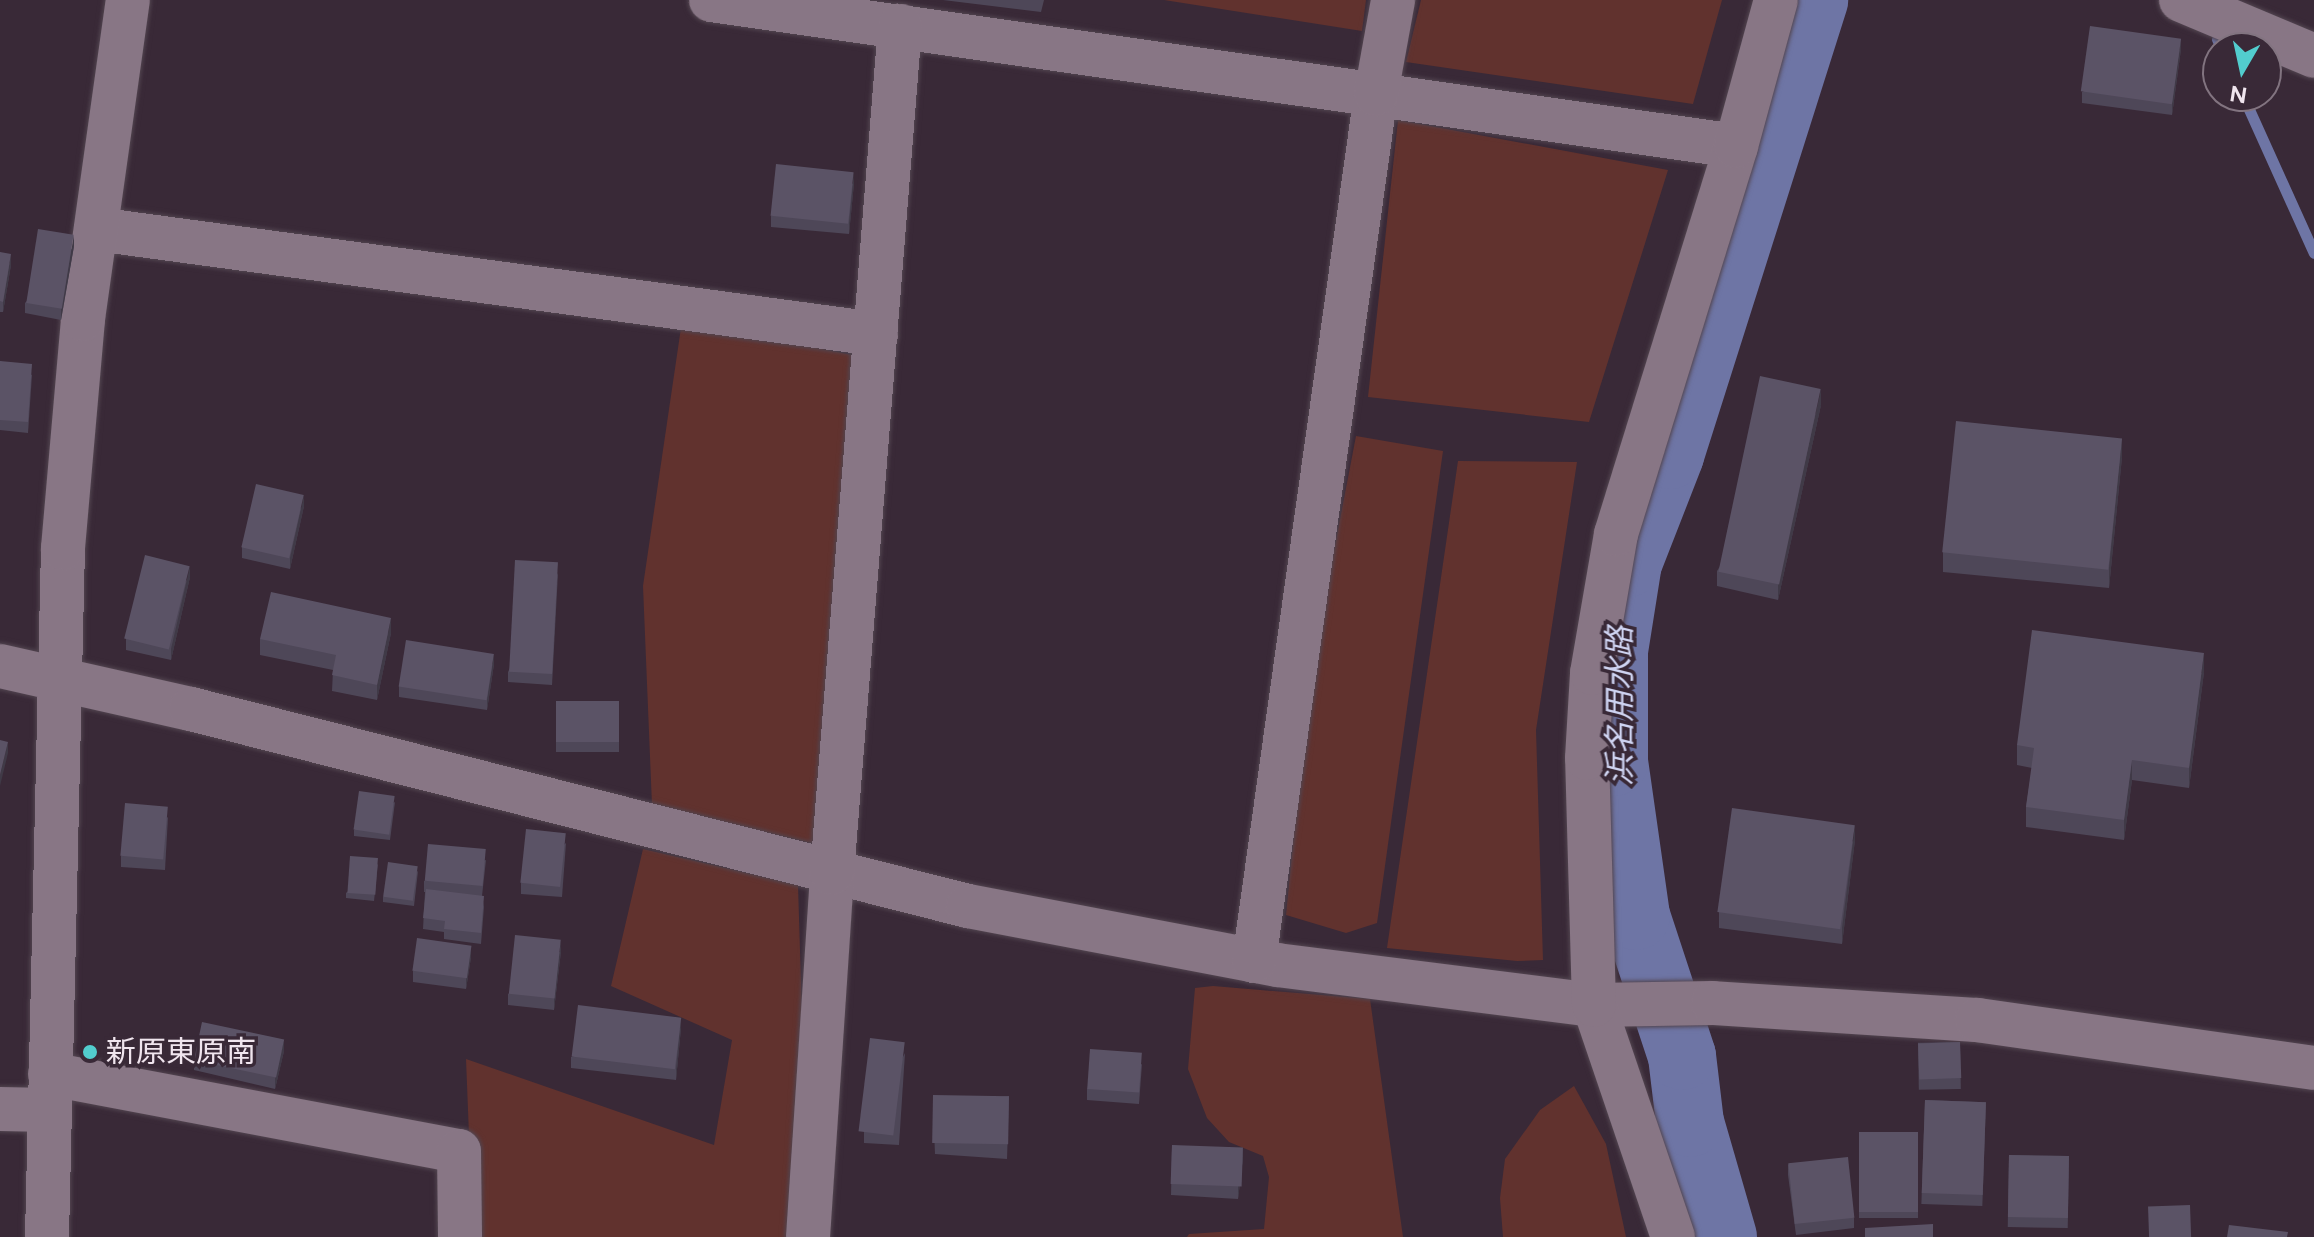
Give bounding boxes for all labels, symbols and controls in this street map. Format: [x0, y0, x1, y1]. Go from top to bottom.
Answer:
north arrow [2202, 32, 2282, 112]
text: N [2228, 80, 2249, 109]
water label: 浜名用水路 [1601, 626, 1639, 786]
place label: 新原東原南 [106, 1034, 256, 1070]
marker: 新原東原南 [81, 1043, 99, 1061]

